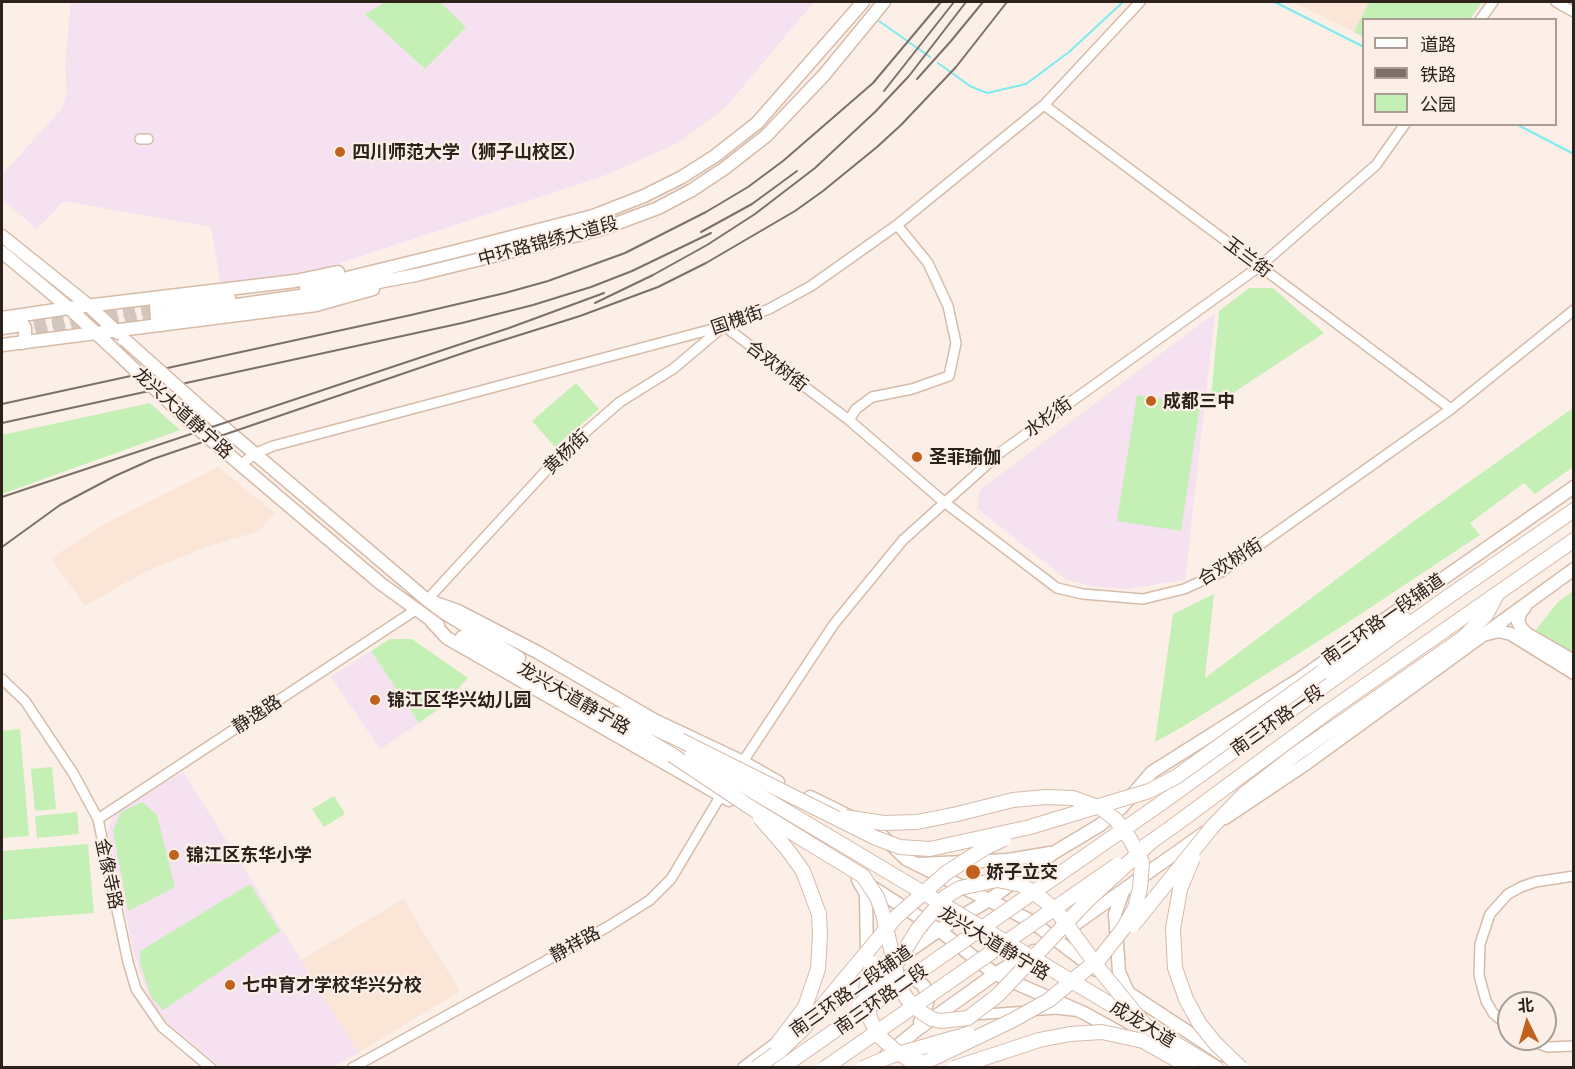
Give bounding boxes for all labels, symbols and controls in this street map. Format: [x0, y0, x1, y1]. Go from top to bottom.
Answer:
legend [1362, 18, 1557, 126]
text: 道路 [1420, 33, 1456, 55]
text: 铁路 [1420, 63, 1456, 85]
text: 公园 [1420, 93, 1456, 115]
place label: 四川师范大学（狮子山校区） [352, 141, 586, 163]
marker: 四川师范大学（狮子山校区） [333, 145, 347, 159]
street label: 中环路锦绣大道段 [476, 212, 620, 270]
street label: 玉兰街 [1220, 232, 1276, 282]
street label: 国槐街 [708, 301, 766, 339]
street label: 合欢树街 [742, 336, 812, 396]
street label: 龙兴大道静宁路 [129, 363, 237, 463]
place label: 成都三中 [1163, 390, 1235, 412]
street label: 水杉街 [1020, 392, 1076, 442]
marker: 成都三中 [1144, 394, 1158, 408]
street label: 黄杨街 [539, 425, 593, 479]
place label: 圣菲瑜伽 [929, 446, 1001, 468]
marker: 圣菲瑜伽 [910, 450, 924, 464]
street label: 合欢树街 [1194, 534, 1266, 590]
street label: 南三环路一段辅道 [1318, 569, 1448, 669]
street label: 龙兴大道静宁路 [514, 657, 634, 739]
street label: 南三环路一段 [1227, 680, 1327, 760]
place label: 锦江区华兴幼儿园 [387, 689, 531, 711]
street label: 静逸路 [228, 690, 286, 738]
marker: 锦江区华兴幼儿园 [368, 693, 382, 707]
street label: 金像寺路 [91, 837, 127, 911]
place label: 锦江区东华小学 [186, 844, 312, 866]
marker: 锦江区东华小学 [167, 848, 181, 862]
place label: 娇子立交 [986, 861, 1058, 883]
marker: 娇子立交 [964, 863, 982, 881]
street label: 龙兴大道静宁路 [934, 901, 1054, 985]
street label: 静祥路 [546, 921, 604, 967]
street label: 南三环路二段辅道 [786, 941, 916, 1041]
street label: 南三环路二段 [831, 959, 931, 1039]
place label: 七中育才学校华兴分校 [242, 974, 422, 996]
marker: 七中育才学校华兴分校 [223, 978, 237, 992]
north arrow [1497, 991, 1557, 1051]
text: 北 [1517, 994, 1534, 1015]
street label: 成龙大道 [1107, 996, 1179, 1052]

